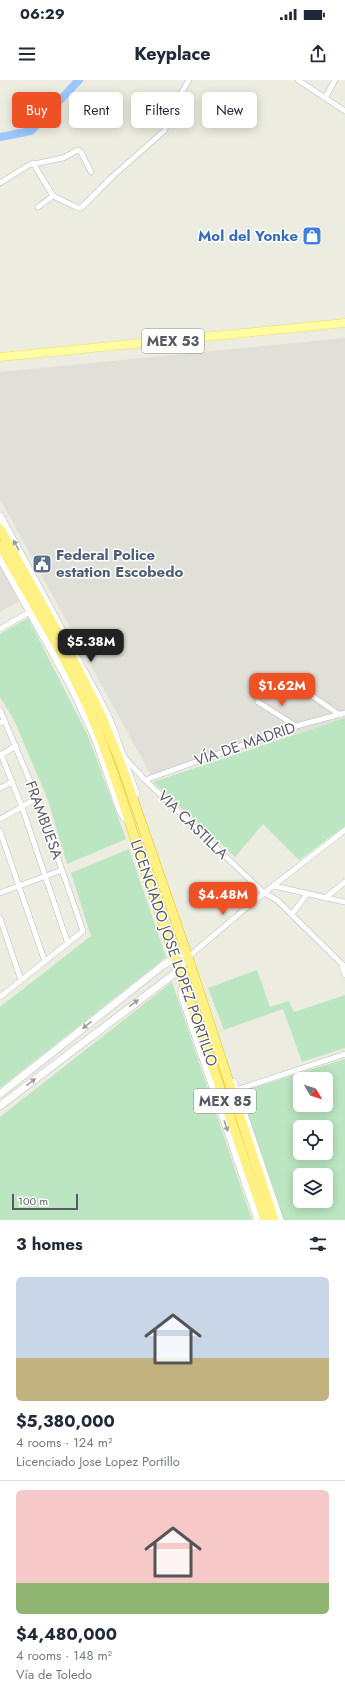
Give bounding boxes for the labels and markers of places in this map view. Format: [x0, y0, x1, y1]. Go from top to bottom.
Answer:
place label: Mol del Yonke [198, 225, 298, 247]
shop icon: Mol del Yonke [301, 225, 323, 247]
place label: Federal Police estation Escobedo [56, 544, 183, 583]
public building icon: Federal Police estation Escobedo [31, 553, 53, 575]
pin: $5.38M [58, 629, 124, 663]
pin: $1.62M [249, 673, 315, 707]
pin: $4.48M [190, 882, 256, 916]

